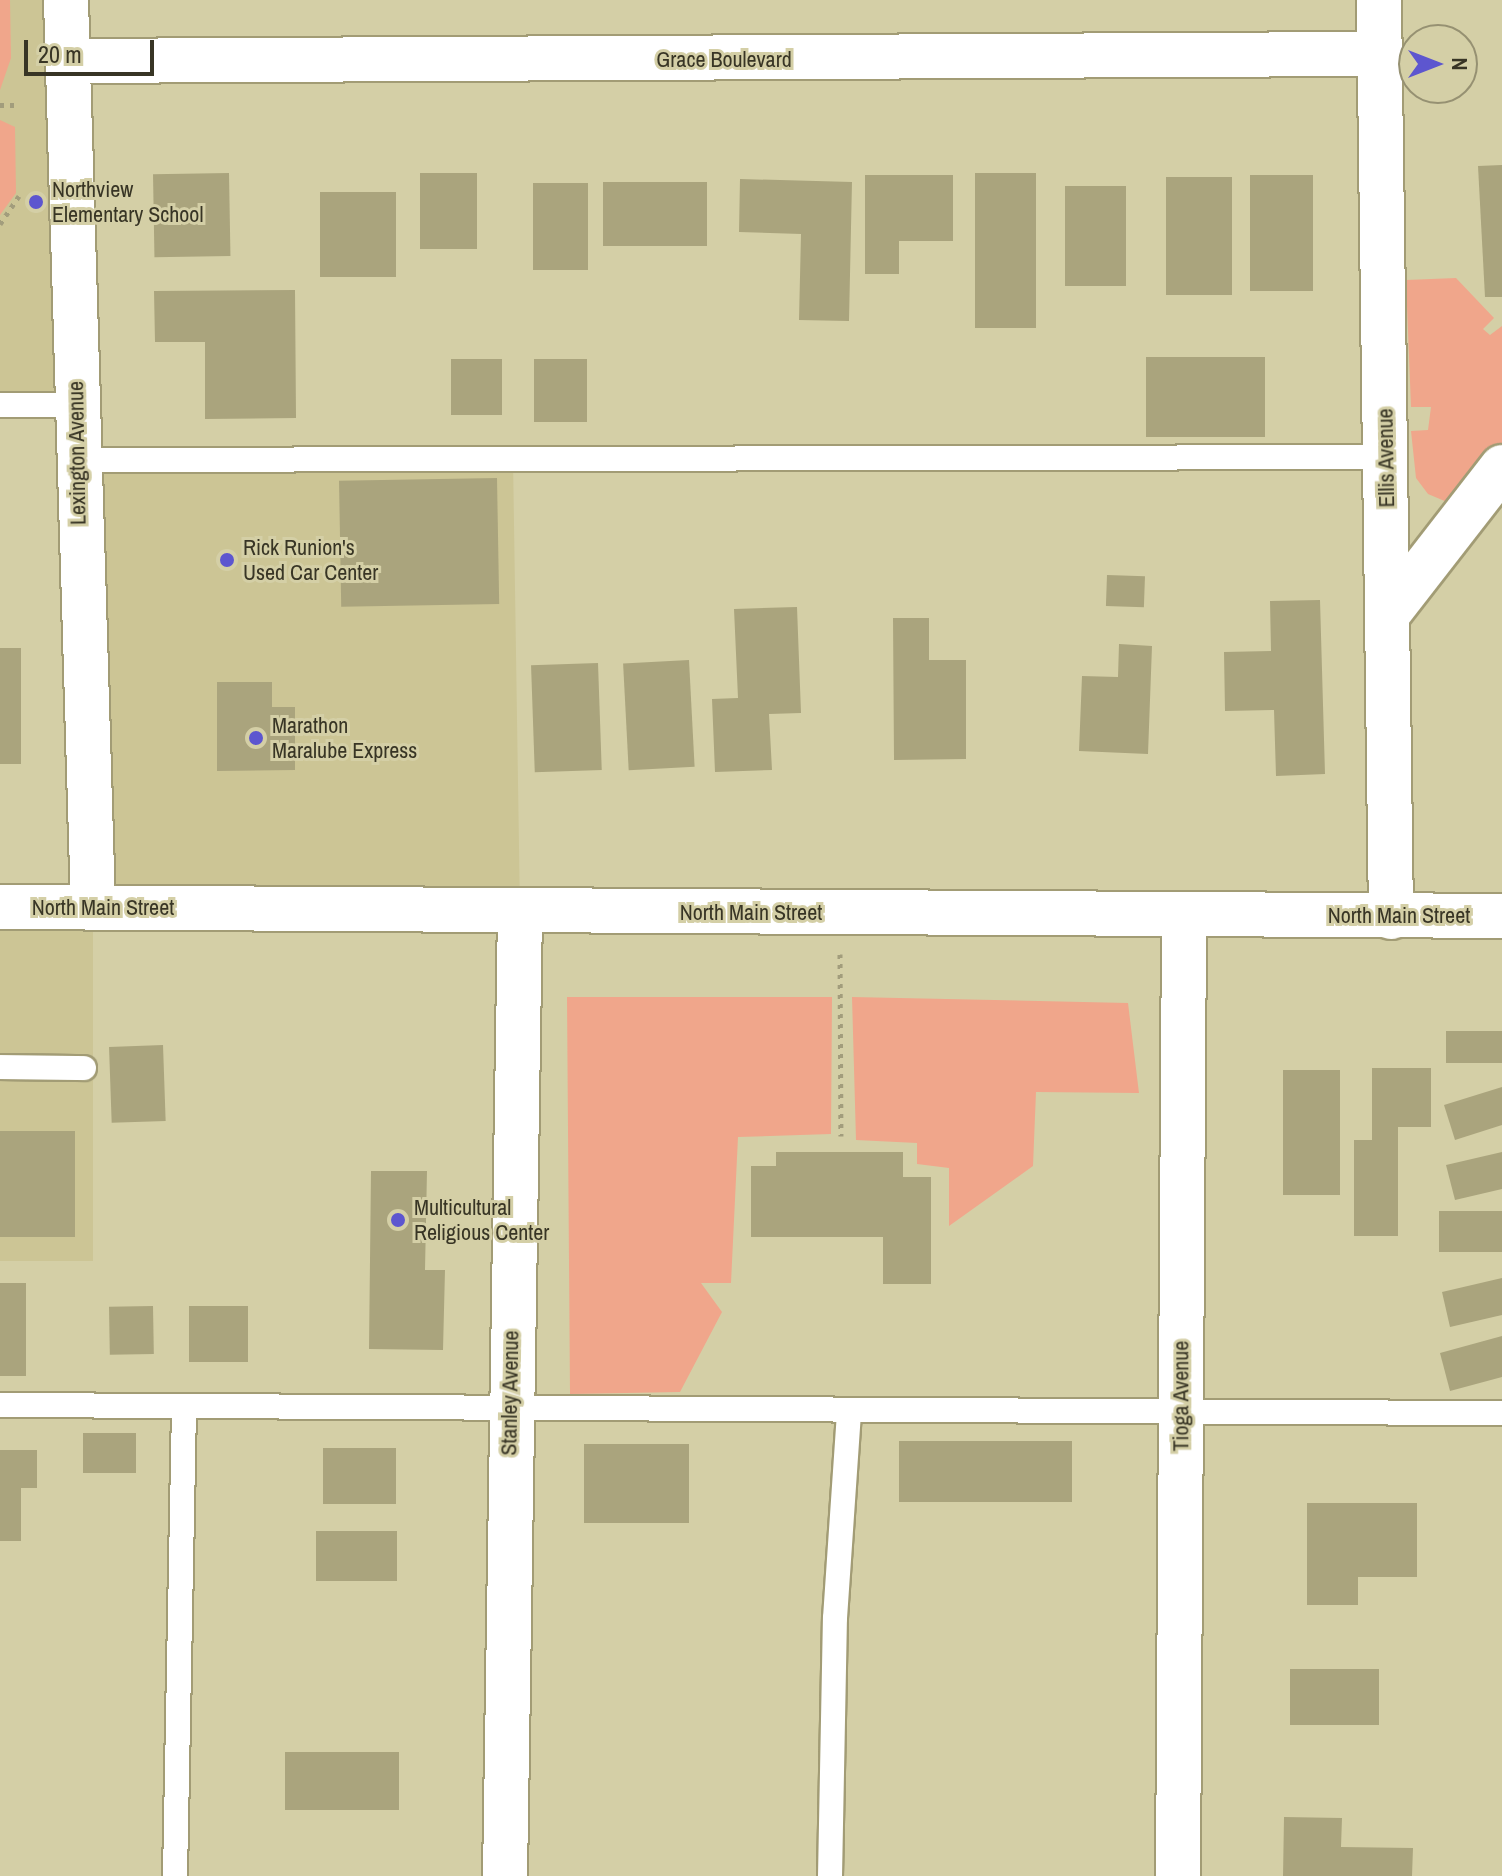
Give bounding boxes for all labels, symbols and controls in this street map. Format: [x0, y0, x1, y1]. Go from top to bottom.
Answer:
scale bar [28, 24, 158, 74]
north arrow [1398, 24, 1478, 104]
text: 20 m [38, 38, 82, 70]
street label: Grace Boulevard [656, 47, 792, 73]
text: N [1445, 57, 1475, 71]
place label: Northview Elementary School [52, 176, 203, 228]
marker: Northview Elementary School [27, 193, 45, 211]
street label: Lexington Avenue [63, 380, 91, 526]
street label: Ellis Avenue [1372, 408, 1400, 508]
place label: Rick Runion's Used Car Center [243, 534, 378, 586]
marker: Rick Runion's Used Car Center [218, 551, 236, 569]
place label: Marathon Maralube Express [272, 712, 417, 764]
marker: Marathon Maralube Express [247, 729, 265, 747]
street label: North Main Street [32, 895, 174, 921]
street label: North Main Street [680, 900, 822, 926]
street label: North Main Street [1328, 903, 1470, 929]
place label: Multicultural Religious Center [414, 1194, 549, 1246]
marker: Multicultural Religious Center [389, 1211, 407, 1229]
street label: Stanley Avenue [496, 1330, 524, 1456]
street label: Tioga Avenue [1168, 1340, 1194, 1452]

